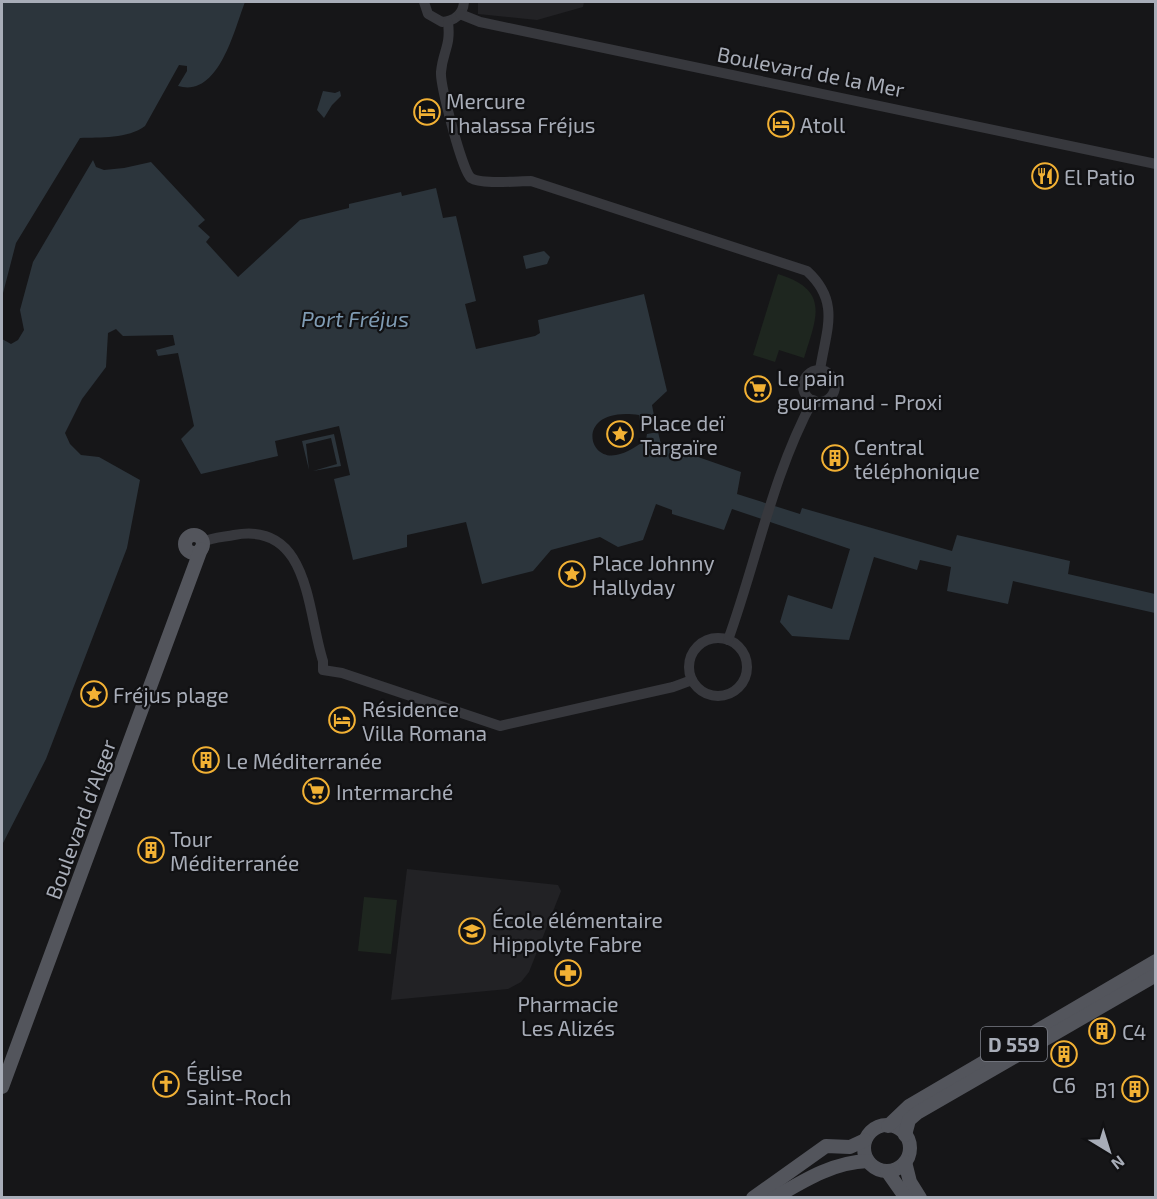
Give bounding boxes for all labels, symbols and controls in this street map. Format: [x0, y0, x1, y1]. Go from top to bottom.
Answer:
street label: Boulevard de la Mer [715, 41, 907, 102]
place label: Mercure Thalassa Fréjus [446, 88, 596, 138]
hotel icon: Mercure Thalassa Fréjus [412, 97, 442, 127]
hotel icon: Atoll [766, 109, 796, 139]
place label: Atoll [800, 112, 846, 137]
restaurant icon: El Patio [1030, 161, 1060, 191]
place label: El Patio [1064, 164, 1135, 189]
water label: Port Fréjus [301, 305, 409, 332]
place label: Le pain gourmand - Proxi [777, 365, 942, 414]
supermarket icon: Le pain gourmand - Proxi [743, 374, 773, 404]
place label: Place deï Targaïre [640, 410, 726, 459]
place icon: Place deï Targaïre [605, 419, 635, 449]
place label: Central téléphonique [854, 434, 980, 483]
building icon: Central téléphonique [820, 443, 850, 473]
place label: Place Johnny Hallyday [592, 550, 715, 599]
place icon: Place Johnny Hallyday [557, 559, 587, 589]
place icon: Fréjus plage [79, 679, 109, 709]
place label: Fréjus plage [113, 682, 229, 708]
place label: Résidence Villa Romana [362, 696, 487, 745]
hotel icon: Résidence Villa Romana [327, 705, 357, 735]
street label: Boulevard d'Alger [40, 735, 121, 902]
building icon: Le Méditerranée [191, 745, 221, 775]
place label: Le Méditerranée [226, 748, 382, 773]
supermarket icon: Intermarché [301, 776, 331, 806]
place label: Intermarché [336, 779, 453, 804]
place label: Tour Méditerranée [170, 826, 299, 875]
building icon: Tour Méditerranée [136, 835, 166, 865]
place label: École élémentaire Hippolyte Fabre [492, 907, 663, 956]
school or university icon: École élémentaire Hippolyte Fabre [457, 916, 487, 946]
pharmacy icon: Pharmacie Les Alizés [553, 958, 583, 988]
place label: Pharmacie Les Alizés [517, 991, 619, 1040]
building icon: C4 [1087, 1016, 1117, 1046]
place label: C4 [1122, 1019, 1146, 1044]
road number: D 559 [981, 1027, 1047, 1061]
building icon: C6 [1049, 1039, 1079, 1069]
place label: Église Saint-Roch [186, 1060, 291, 1109]
church icon: Église Saint-Roch [151, 1069, 181, 1099]
place label: C6 [1052, 1072, 1076, 1097]
building icon: B1 [1120, 1074, 1150, 1104]
place label: B1 [1095, 1077, 1116, 1102]
north arrow [1079, 1121, 1139, 1181]
text: N [1108, 1152, 1129, 1174]

